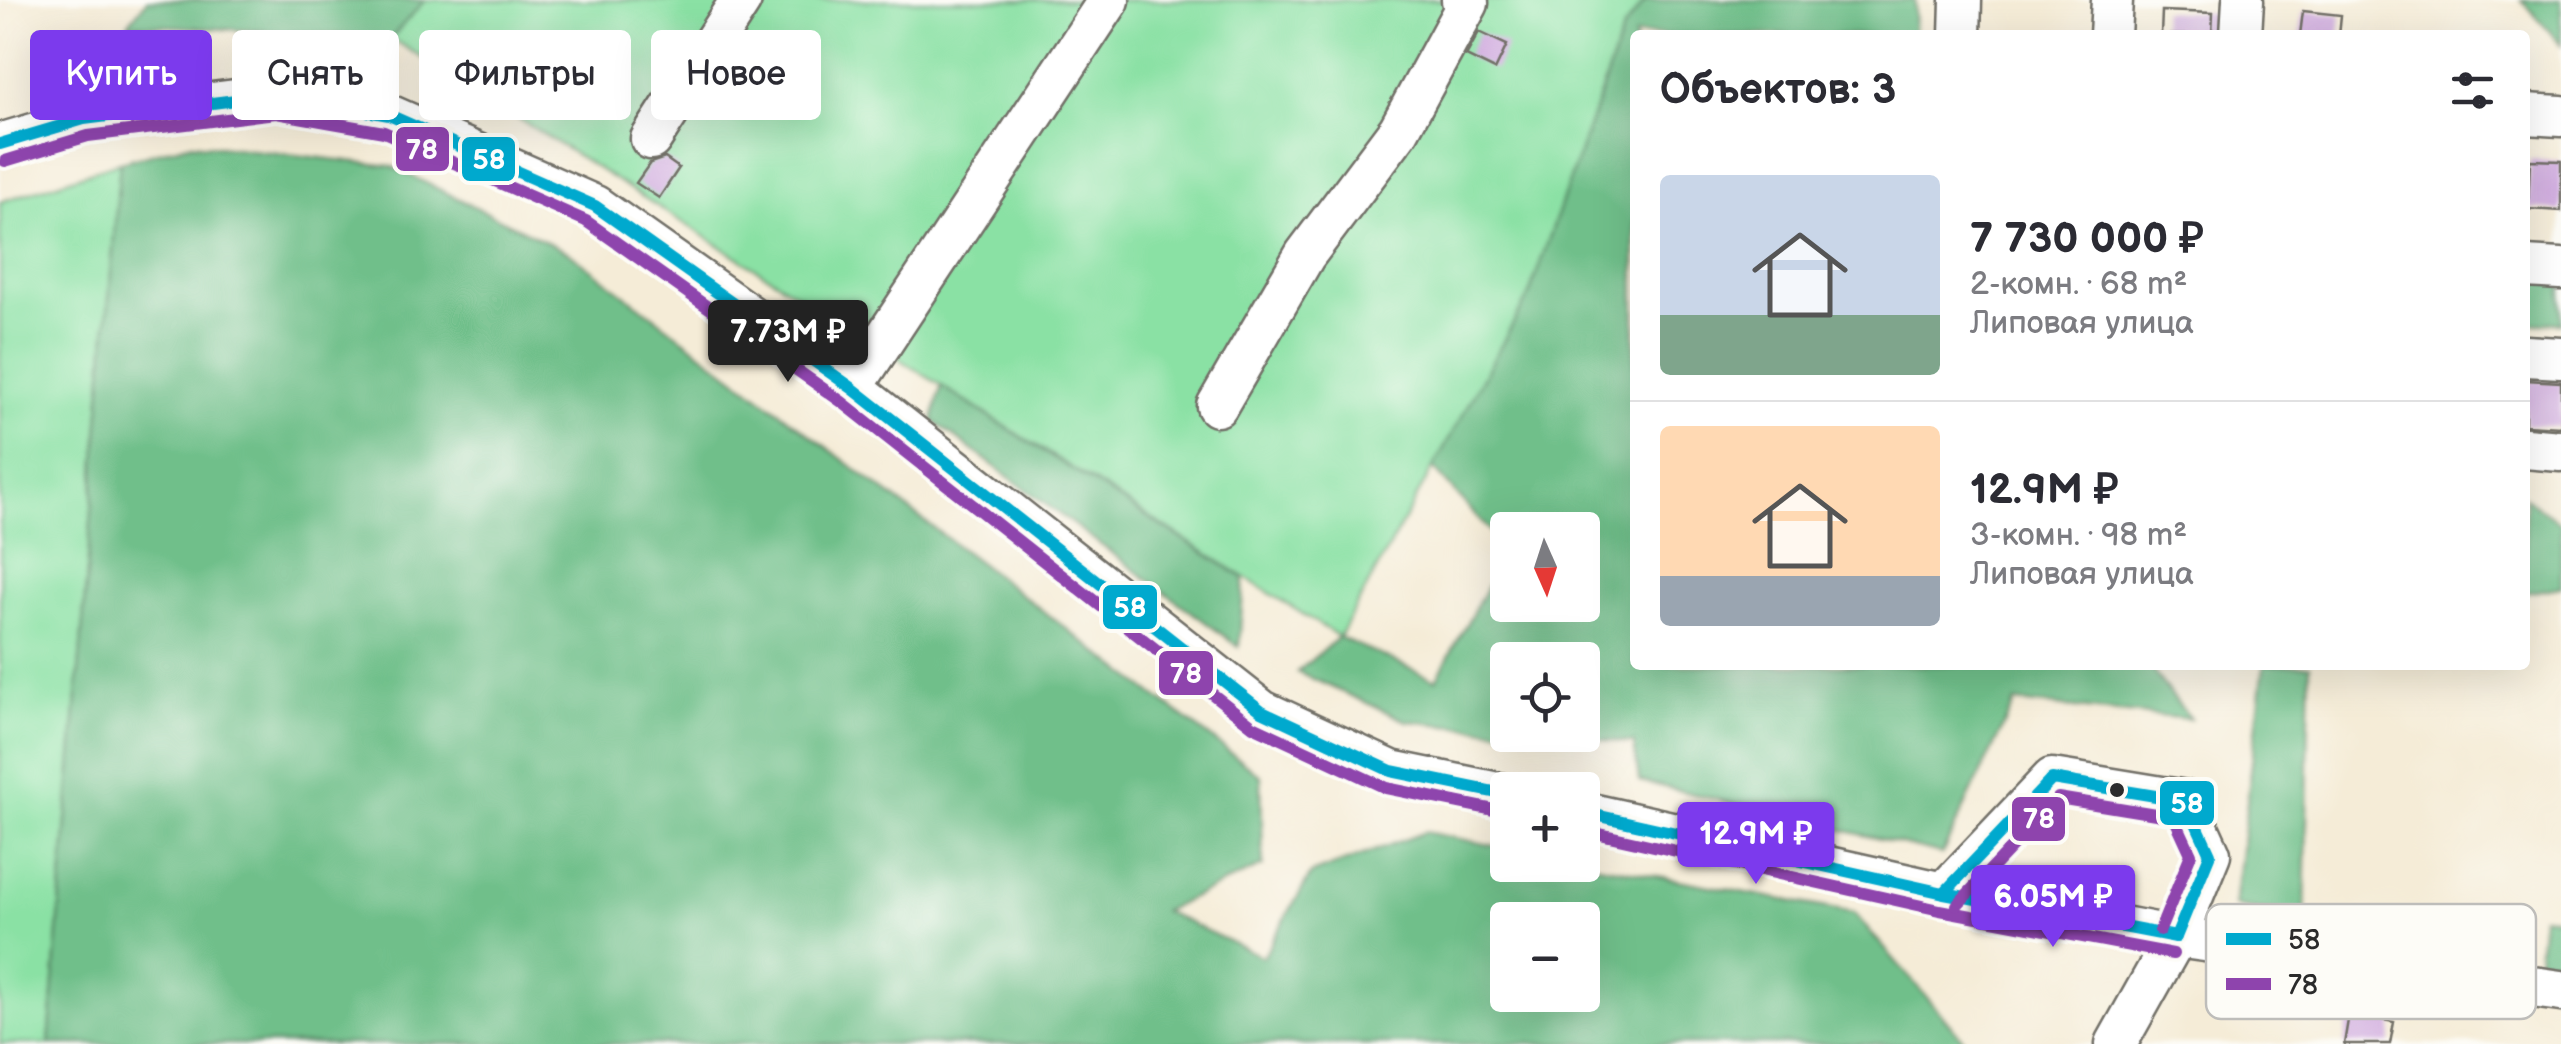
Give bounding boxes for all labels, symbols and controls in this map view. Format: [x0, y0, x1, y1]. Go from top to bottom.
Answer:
chip: Купить [30, 30, 212, 120]
chip: Снять [232, 30, 399, 120]
chip: Фильтры [419, 30, 631, 120]
chip: Новое [651, 30, 821, 120]
icon: filters [2445, 63, 2500, 118]
text: Объектов: 3 [1660, 65, 1896, 116]
line badge: 78 [394, 125, 451, 173]
text: 78 [406, 134, 438, 167]
line badge: 58 [460, 135, 517, 183]
text: 58 [473, 144, 505, 177]
text: 7 730 000 ₽ [1970, 214, 2204, 265]
icon: home [1740, 215, 1860, 335]
text: 2-комн. · 68 m² [1970, 265, 2187, 304]
pin: 7.73M ₽ [696, 300, 880, 385]
text: Липовая улица [1970, 304, 2194, 343]
text: 7.73M ₽ [730, 313, 846, 352]
text: 12.9M ₽ [1970, 465, 2119, 516]
icon: home [1740, 466, 1860, 586]
north arrow [1490, 512, 1600, 622]
map controls [1490, 512, 1600, 1012]
text: 3-комн. · 98 m² [1970, 516, 2187, 555]
text: Липовая улица [1970, 555, 2194, 594]
line badge: 58 [1101, 583, 1159, 631]
text: 58 [1114, 592, 1146, 625]
button: locate [1490, 642, 1600, 752]
line badge: 78 [1157, 649, 1215, 697]
text: 78 [1170, 658, 1202, 691]
button: + [1490, 772, 1600, 882]
line badge: 58 [2158, 779, 2216, 827]
unlabelled marker [2107, 780, 2127, 800]
text: 58 [2171, 788, 2203, 821]
line badge: 78 [2010, 795, 2067, 843]
pin: 12.9M ₽ [1664, 802, 1848, 887]
text: 78 [2023, 803, 2055, 836]
text: 12.9M ₽ [1699, 815, 1813, 854]
pin: 6.05M ₽ [1961, 865, 2145, 950]
text: 6.05M ₽ [1993, 878, 2113, 917]
button: − [1490, 902, 1600, 1012]
legend [2206, 904, 2536, 1019]
text: 58 [2288, 924, 2320, 957]
text: 78 [2288, 969, 2318, 1002]

